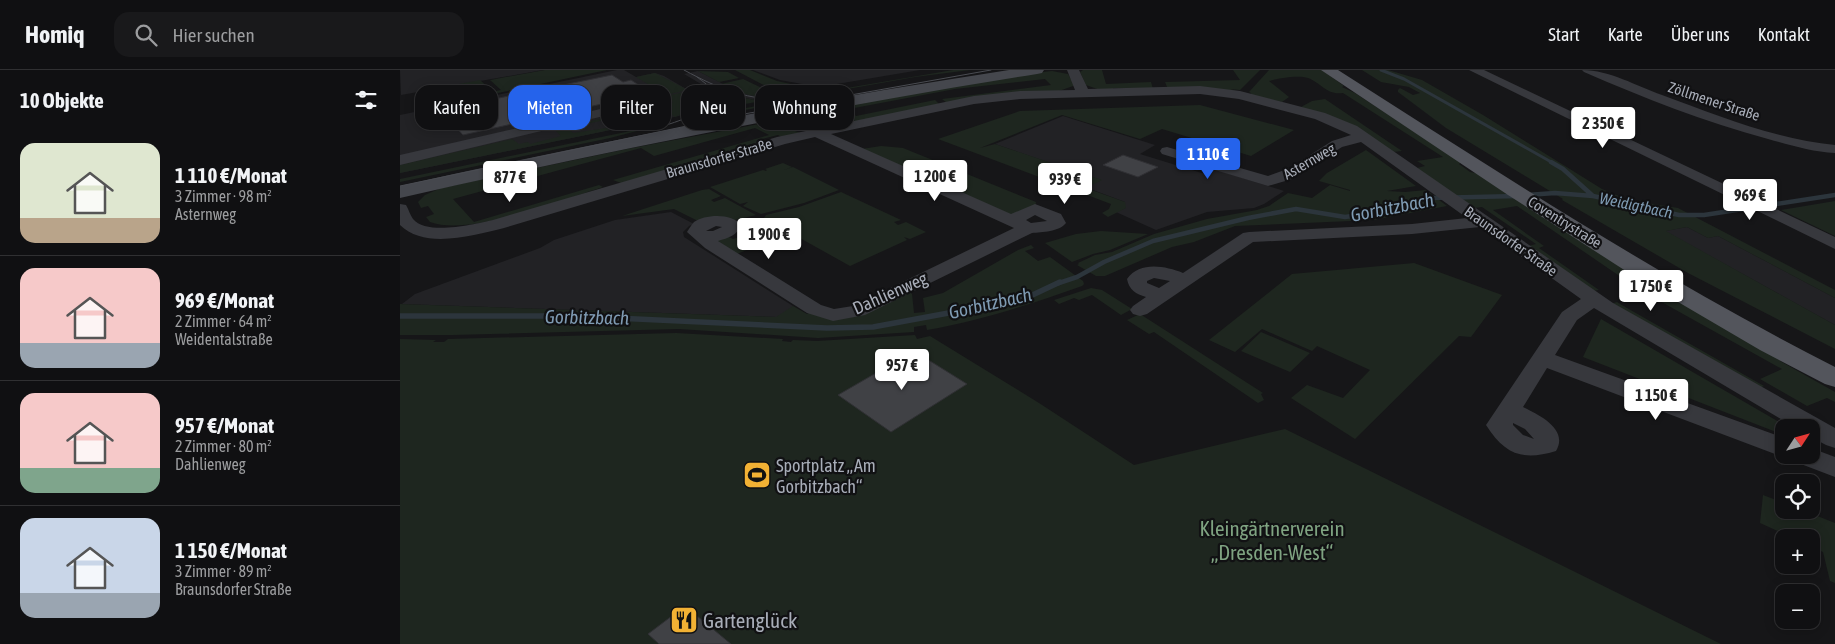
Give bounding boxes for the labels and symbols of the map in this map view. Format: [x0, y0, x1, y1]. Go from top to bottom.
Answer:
street label: Zöllmener Straße [1666, 78, 1762, 124]
pin: 2 350 € [1557, 106, 1649, 149]
street label: Braunsdorfer Straße [664, 135, 774, 181]
pin: 1 110 € [1162, 138, 1254, 180]
street label: Asternweg [1280, 139, 1339, 183]
pin: 877 € [475, 160, 545, 203]
pin: 1 200 € [889, 160, 981, 202]
pin: 939 € [1030, 162, 1100, 205]
pin: 969 € [1715, 178, 1785, 221]
water label: Gorbitzbach [1348, 188, 1436, 226]
water label: Weidigtbach [1598, 188, 1674, 223]
street label: Coventrystraße [1525, 193, 1605, 251]
street label: Braunsdorfer Straße [1461, 203, 1561, 279]
pin: 1 900 € [723, 218, 815, 260]
street label: Dahlienweg [849, 267, 931, 319]
pin: 1 750 € [1605, 270, 1697, 312]
water label: Gorbitzbach [946, 283, 1034, 323]
water label: Gorbitzbach [545, 305, 629, 329]
pin: 957 € [867, 348, 937, 391]
pin: 1 150 € [1610, 378, 1702, 421]
north arrow [1775, 419, 1820, 464]
place label: Sportplatz „Am Gorbitzbach“ [776, 455, 876, 497]
sports icon: Sportplatz „Am Gorbitzbach“ [742, 460, 772, 490]
park label: Kleingärtnerverein „Dresden-West“ [1199, 516, 1345, 564]
restaurant icon: Gartenglück [669, 605, 699, 635]
place label: Gartenglück [703, 608, 797, 632]

